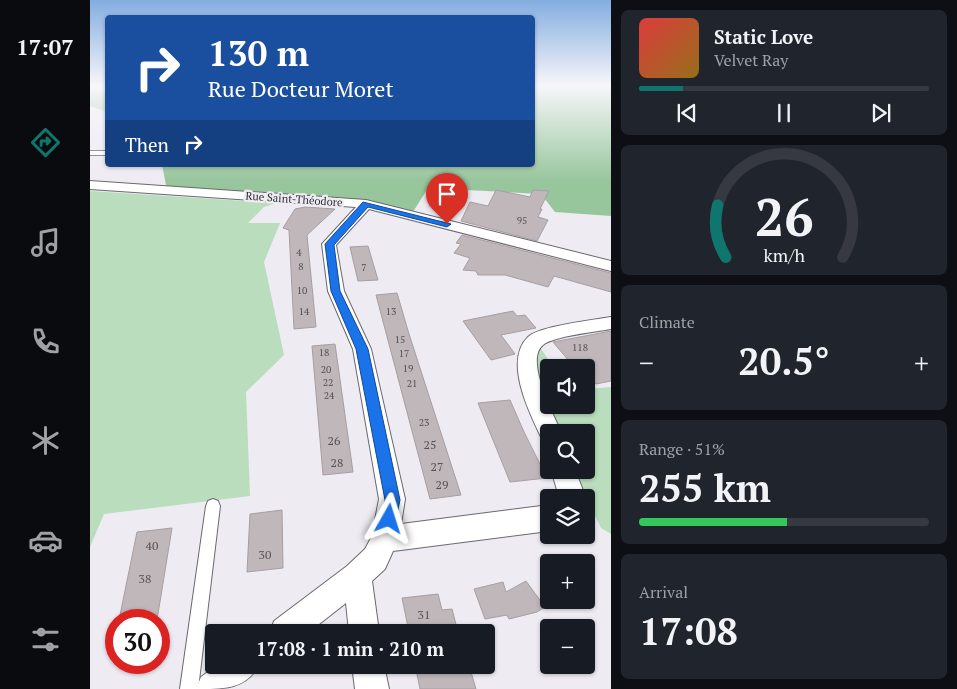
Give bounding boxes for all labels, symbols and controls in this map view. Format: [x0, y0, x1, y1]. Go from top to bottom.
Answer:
text: Static Love [714, 24, 813, 49]
text: 130 m [208, 30, 309, 76]
text: 17:07 [16, 32, 74, 61]
icon: right [125, 35, 190, 100]
text: Velvet Ray [714, 49, 788, 71]
text: Rue Docteur Moret [208, 74, 394, 103]
icon: previous [673, 99, 701, 127]
icon: pause [770, 99, 798, 127]
icon: next [867, 99, 895, 127]
icon: directions [28, 125, 63, 160]
icon: right [179, 130, 207, 158]
text: Then [125, 132, 169, 157]
pin [426, 173, 468, 224]
icon: arrive [433, 180, 461, 208]
text: 26 [755, 182, 813, 251]
street label: Rue Saint-Théodore [245, 189, 343, 209]
house number: 95 [517, 214, 527, 227]
icon: music [28, 225, 63, 260]
text: km/h [763, 243, 805, 267]
house number: 4 [296, 246, 302, 259]
house number: 8 [298, 260, 304, 273]
house number: 7 [361, 261, 367, 274]
house number: 10 [297, 284, 307, 297]
house number: 14 [299, 305, 310, 318]
house number: 13 [386, 305, 396, 318]
text: Climate [639, 311, 695, 333]
icon: phone [28, 324, 63, 359]
house number: 15 [395, 333, 405, 346]
text: 20.5° [738, 336, 830, 386]
house number: 118 [572, 341, 588, 354]
text: − [639, 344, 654, 381]
text: + [914, 344, 929, 381]
house number: 18 [319, 346, 329, 359]
house number: 17 [399, 347, 409, 360]
map controls [540, 359, 595, 674]
button: sound [540, 359, 595, 414]
house number: 19 [403, 362, 413, 375]
house number: 20 [321, 363, 331, 376]
house number: 22 [323, 376, 333, 389]
house number: 21 [407, 377, 417, 390]
house number: 24 [324, 389, 335, 402]
house number: 23 [419, 416, 429, 429]
icon: climate [28, 423, 63, 458]
button: search [540, 424, 595, 479]
house number: 26 [328, 433, 341, 448]
house number: 25 [424, 437, 436, 452]
text: Range · 51% [639, 438, 725, 460]
house number: 28 [331, 455, 343, 470]
house number: 27 [431, 459, 443, 474]
text: 255 km [639, 463, 771, 513]
house number: 29 [436, 477, 448, 492]
button: layers [540, 489, 595, 544]
position arrow [362, 492, 414, 544]
icon: car [28, 523, 63, 558]
house number: 40 [146, 538, 158, 553]
house number: 30 [259, 547, 271, 562]
button: + [540, 554, 595, 609]
house number: 38 [139, 571, 151, 586]
text: Arrival [639, 581, 688, 603]
text: 17:08 [639, 606, 738, 656]
house number: 31 [418, 607, 430, 622]
speed limit sign: 30 [105, 609, 170, 674]
button: − [540, 619, 595, 674]
icon: filters [28, 622, 63, 657]
text: 17:08 · 1 min · 210 m [256, 636, 444, 661]

